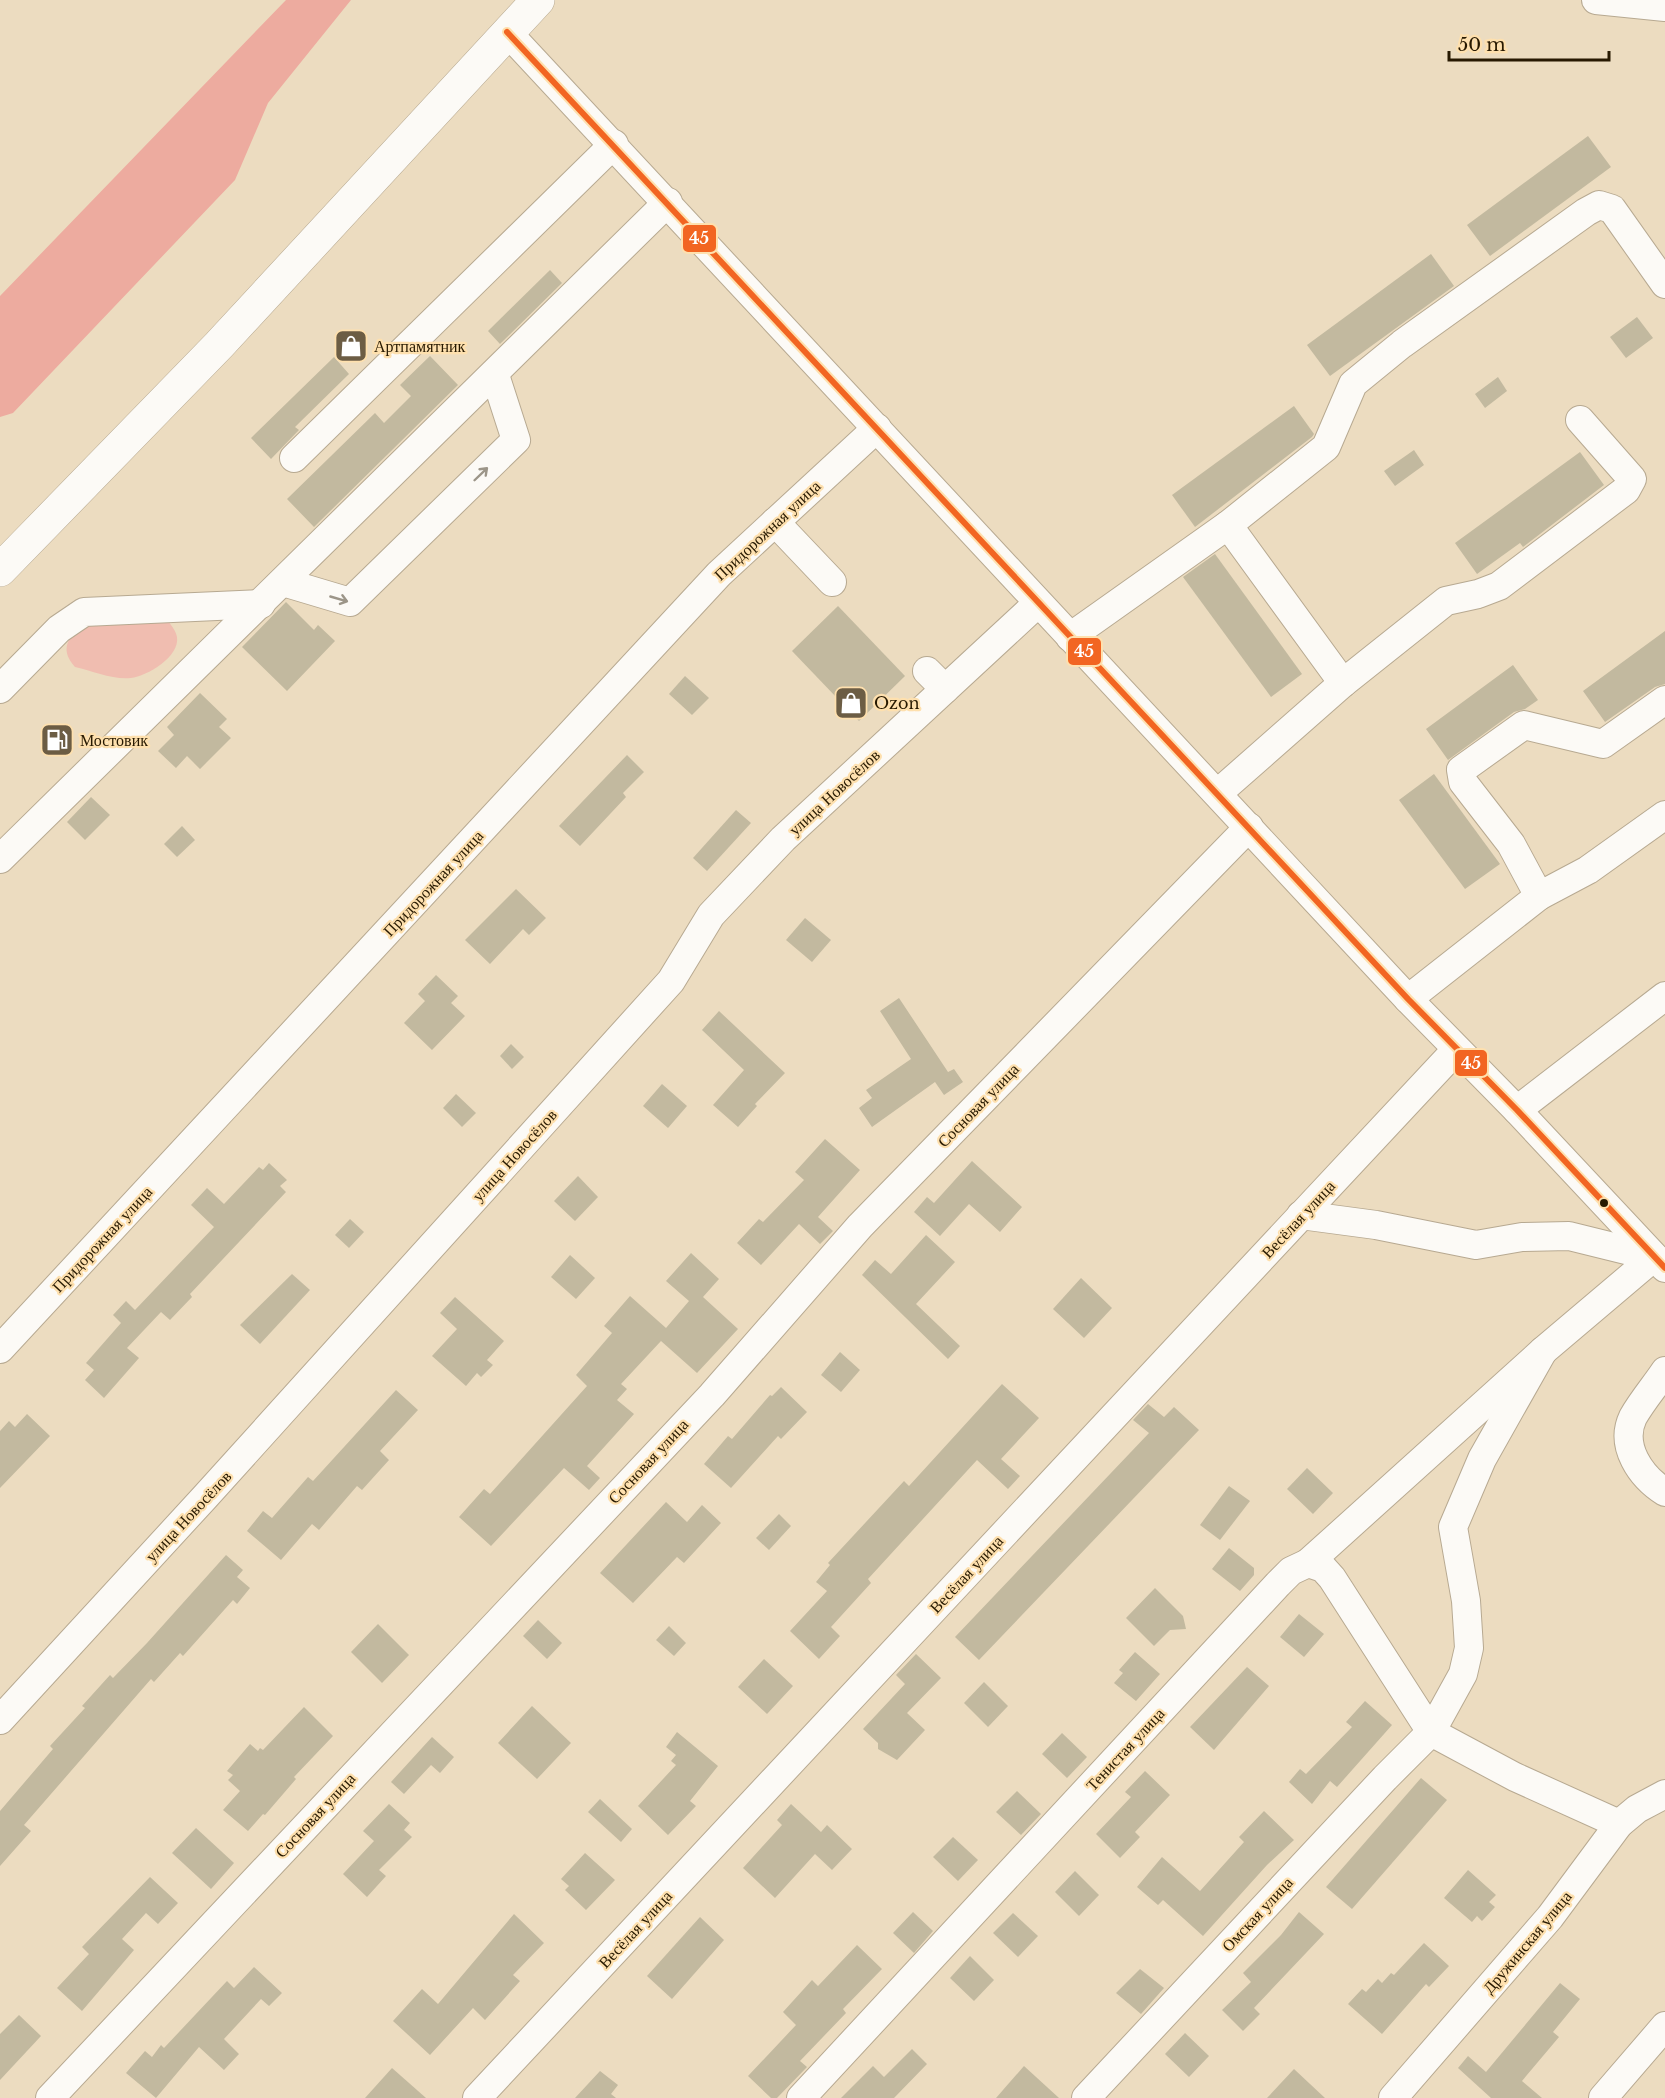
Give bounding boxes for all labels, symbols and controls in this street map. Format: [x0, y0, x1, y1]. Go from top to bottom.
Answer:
scale bar [1449, 24, 1610, 62]
text: 50 m [1458, 34, 1506, 56]
line badge: 45 [682, 224, 717, 253]
text: 45 [689, 228, 709, 248]
shop icon: Артпамятник [333, 328, 369, 364]
place label: Артпамятник [374, 336, 466, 356]
one-way arrow [474, 467, 489, 481]
street label: Придорожная улица [710, 476, 824, 584]
one-way arrow [329, 594, 348, 605]
line badge: 45 [1067, 637, 1102, 666]
text: 45 [1074, 641, 1094, 661]
shop icon: Ozon [833, 685, 869, 721]
place label: Ozon [874, 693, 919, 713]
fuel station icon: Мостовик [39, 722, 75, 758]
place label: Мостовик [80, 730, 148, 750]
street label: улица Новосёлов [784, 744, 884, 839]
street label: Придорожная улица [379, 826, 487, 940]
line badge: 45 [1454, 1049, 1488, 1077]
text: 45 [1461, 1053, 1481, 1073]
street label: Сосновая улица [933, 1059, 1023, 1151]
street label: улица Новосёлов [467, 1104, 561, 1205]
street label: Весёлая улица [1257, 1176, 1339, 1262]
street label: Придорожная улица [48, 1182, 156, 1296]
unlabelled marker [1598, 1197, 1610, 1209]
street label: Сосновая улица [604, 1414, 692, 1508]
street label: улица Новосёлов [141, 1466, 236, 1566]
street label: Весёлая улица [925, 1531, 1007, 1617]
street label: Тенистая улица [1081, 1703, 1169, 1795]
street label: Сосновая улица [271, 1768, 359, 1862]
street label: Омская улица [1217, 1872, 1297, 1956]
street label: Весёлая улица [594, 1886, 676, 1972]
street label: Дружинская улица [1478, 1887, 1576, 1997]

